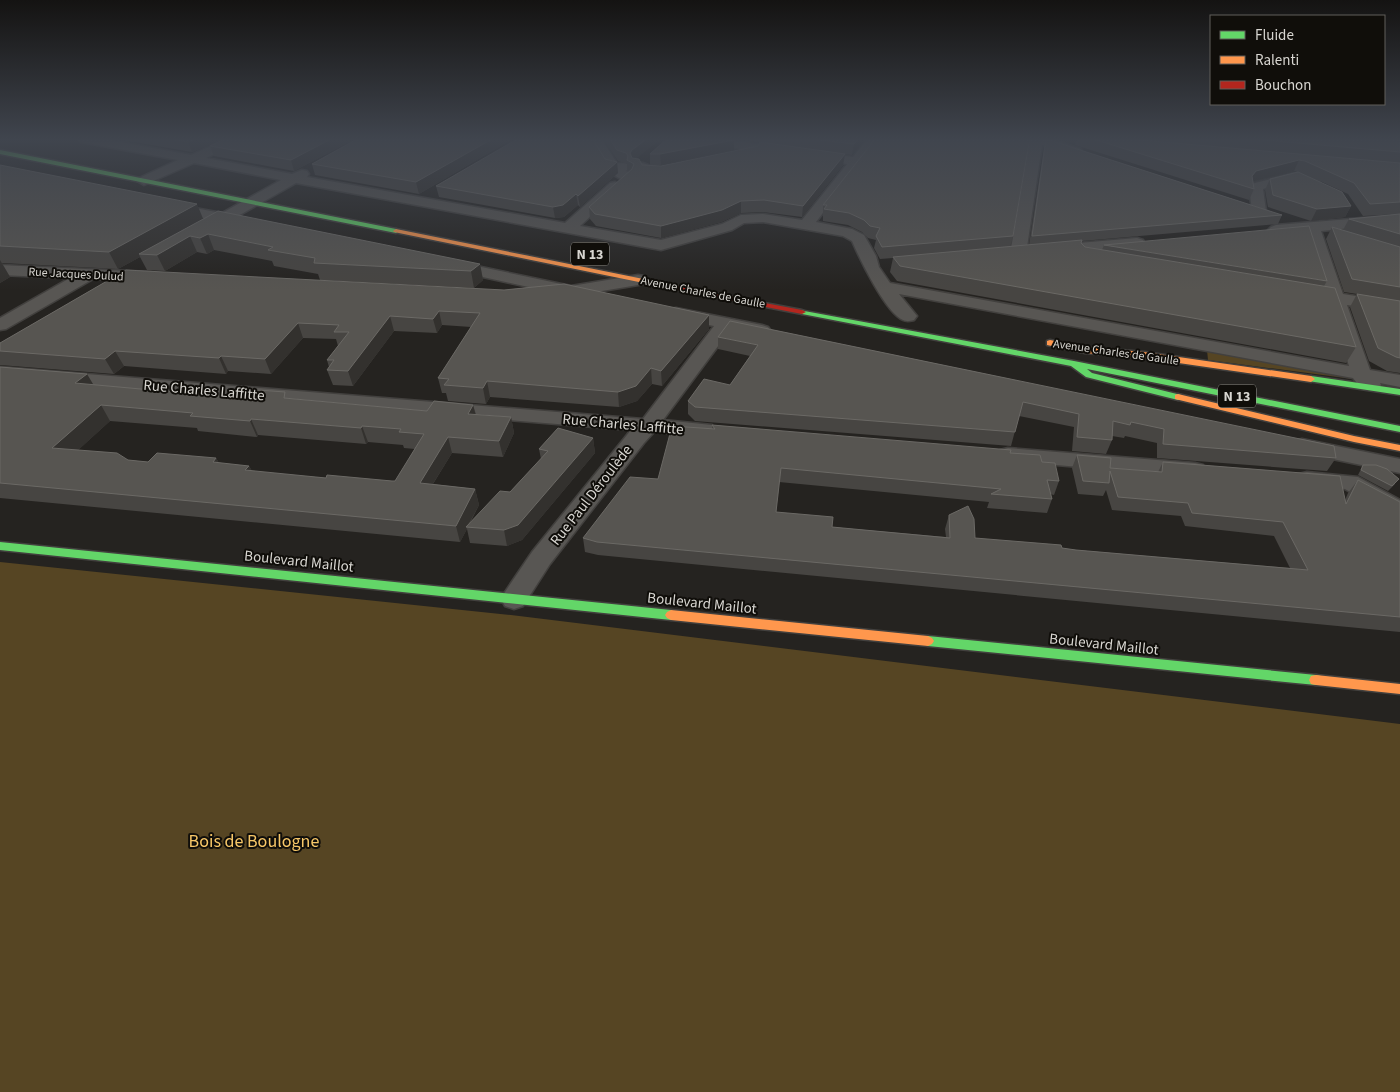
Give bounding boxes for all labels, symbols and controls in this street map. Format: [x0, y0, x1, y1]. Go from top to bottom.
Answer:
legend [1210, 15, 1385, 105]
text: Fluide [1255, 25, 1294, 46]
text: Ralenti [1255, 50, 1299, 71]
text: Bouchon [1255, 75, 1311, 96]
road number: N 13 [571, 242, 609, 266]
street label: Rue Jacques Dulud [28, 264, 124, 285]
street label: Avenue Charles de Gaulle [639, 272, 767, 313]
street label: Avenue Charles de Gaulle [1052, 335, 1180, 370]
street label: Rue Charles Laffitte [143, 375, 265, 406]
road number: N 13 [1218, 384, 1256, 408]
street label: Rue Charles Laffitte [562, 409, 684, 440]
street label: Rue Paul Déroulède [545, 441, 637, 550]
street label: Boulevard Maillot [243, 545, 355, 578]
street label: Boulevard Maillot [646, 587, 758, 620]
street label: Boulevard Maillot [1048, 628, 1160, 661]
park label: Bois de Boulogne [189, 829, 319, 854]

